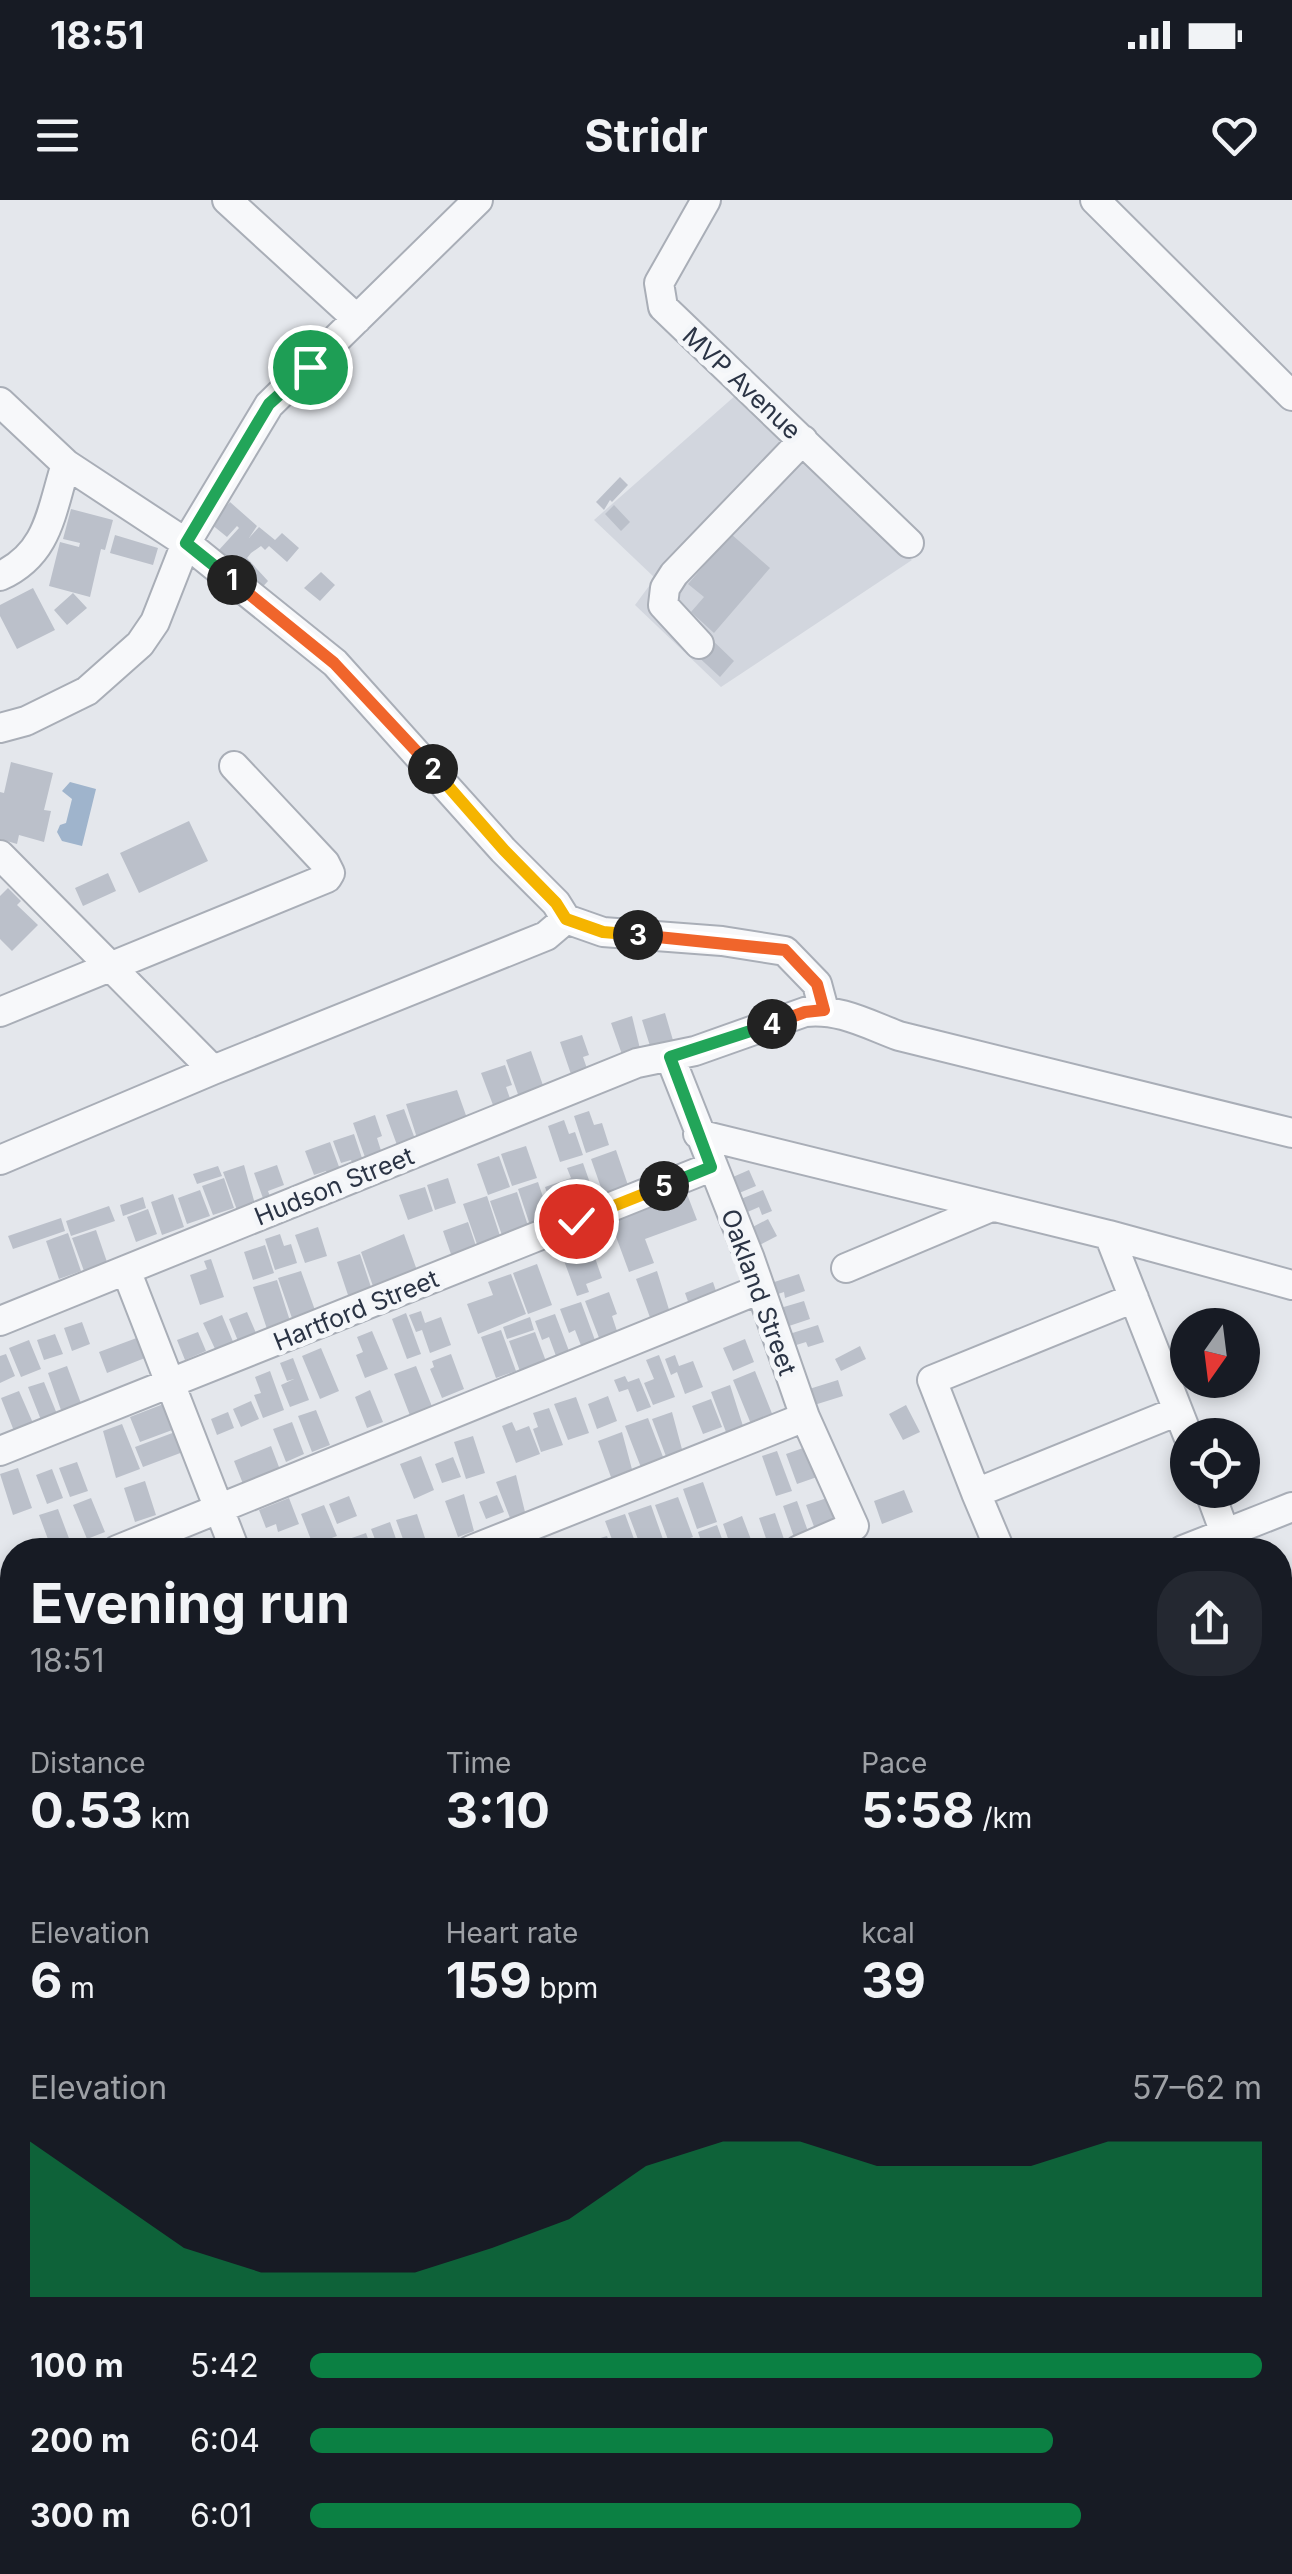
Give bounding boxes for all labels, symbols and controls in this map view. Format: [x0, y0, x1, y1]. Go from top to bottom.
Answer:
text: 18:51 [50, 12, 144, 58]
icon: menu [30, 108, 85, 163]
text: Stridr [584, 108, 708, 163]
icon: heart [1207, 108, 1262, 163]
street label: MVP Avenue [677, 321, 807, 445]
pin [268, 325, 353, 410]
icon: arrive [283, 340, 338, 395]
pin: 1 [207, 555, 257, 605]
text: 1 [226, 563, 238, 597]
pin: 2 [408, 744, 458, 794]
text: 2 [424, 752, 442, 786]
pin: 3 [613, 910, 663, 960]
text: 3 [629, 918, 647, 952]
pin: 4 [747, 999, 797, 1049]
text: 4 [763, 1007, 781, 1041]
street label: Hudson Street [250, 1140, 418, 1232]
pin: 5 [639, 1161, 689, 1211]
text: 5 [655, 1169, 673, 1203]
pin [534, 1179, 619, 1264]
icon: check [549, 1194, 604, 1249]
street label: Oakland Street [715, 1205, 803, 1379]
street label: Hartford Street [269, 1263, 443, 1357]
north arrow [1170, 1308, 1260, 1398]
map controls [1170, 1308, 1260, 1508]
button: locate [1170, 1418, 1260, 1508]
text: Evening run [30, 1570, 350, 1636]
button: share [1157, 1571, 1262, 1676]
text: 18:51 [30, 1641, 105, 1680]
text: Distance [30, 1746, 146, 1780]
text: Time [446, 1746, 511, 1780]
text: Pace [861, 1746, 927, 1780]
text: 0.53 [30, 1780, 143, 1840]
text: 3:10 [446, 1780, 550, 1840]
text: 5:58 [861, 1780, 975, 1840]
text: km [143, 1801, 191, 1835]
text: /km [975, 1801, 1032, 1835]
text: Elevation [30, 1916, 150, 1950]
text: Heart rate [446, 1916, 578, 1950]
text: kcal [861, 1916, 915, 1950]
text: 6 [30, 1950, 62, 2010]
text: 159 [446, 1950, 532, 2010]
text: 39 [861, 1950, 926, 2010]
text: m [62, 1971, 95, 2005]
text: bpm [532, 1971, 598, 2005]
text: Elevation [30, 2068, 167, 2107]
text: 57–62 m [1132, 2068, 1262, 2107]
text: 100 m [30, 2346, 124, 2385]
text: 5:42 [190, 2346, 259, 2385]
text: 200 m [30, 2421, 130, 2460]
text: 6:04 [190, 2421, 260, 2460]
text: 300 m [30, 2496, 131, 2535]
text: 6:01 [190, 2496, 252, 2535]

